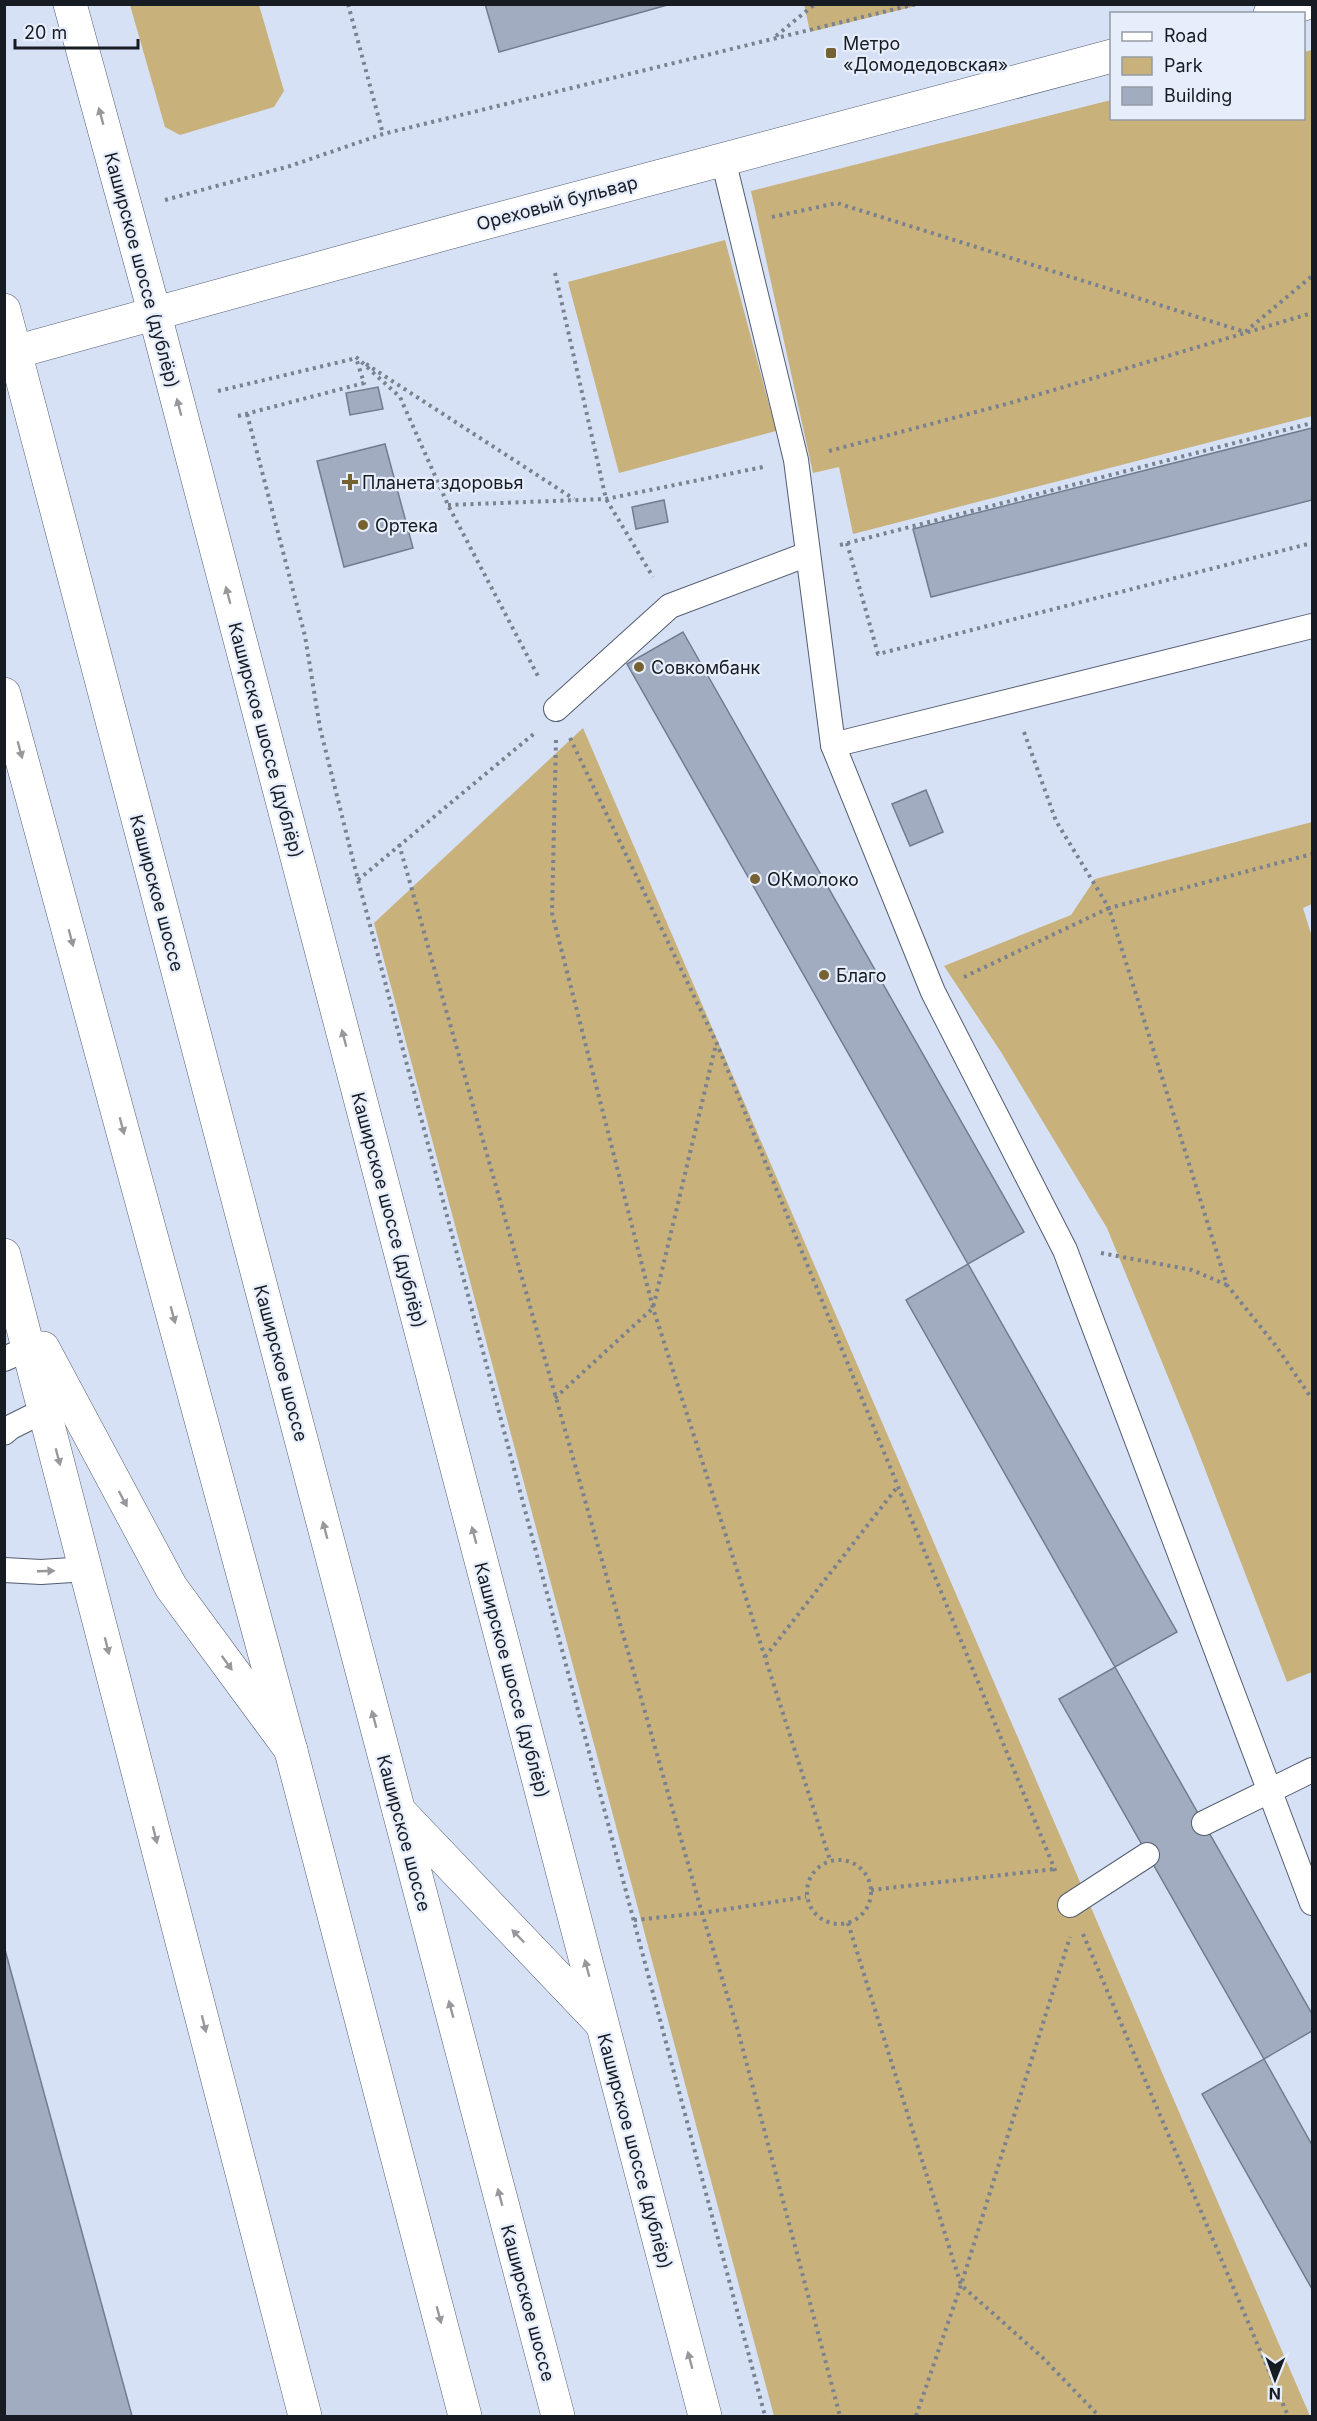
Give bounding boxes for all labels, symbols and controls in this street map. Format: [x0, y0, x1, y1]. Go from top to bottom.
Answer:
scale bar [15, 12, 138, 50]
legend [1110, 12, 1305, 120]
text: 20 m [24, 22, 67, 43]
text: Road [1164, 25, 1207, 46]
place label: Метро «Домодедовская» [843, 33, 1008, 75]
marker: Метро «Домодедовская» [824, 46, 838, 60]
text: Park [1164, 55, 1203, 76]
text: Building [1164, 85, 1232, 106]
one-way arrow [96, 107, 105, 125]
street label: Каширское шоссе (дублёр) [100, 150, 184, 390]
street label: Ореховый бульвар [474, 171, 640, 235]
one-way arrow [173, 398, 183, 416]
place label: Планета здоровья [362, 472, 524, 493]
marker: Планета здоровья [343, 475, 357, 489]
place label: Ортека [375, 515, 438, 536]
marker: Ортека [356, 518, 370, 532]
one-way arrow [223, 586, 232, 604]
street label: Каширское шоссе (дублёр) [224, 620, 308, 860]
place label: Совкомбанк [651, 657, 761, 678]
marker: Совкомбанк [632, 660, 646, 674]
one-way arrow [16, 741, 25, 759]
street label: Каширское шоссе [126, 812, 188, 974]
place label: ОКмолоко [767, 869, 859, 890]
marker: ОКмолоко [748, 872, 762, 886]
one-way arrow [67, 929, 76, 947]
place label: Благо [836, 965, 886, 986]
marker: Благо [817, 968, 831, 982]
one-way arrow [338, 1029, 348, 1047]
street label: Каширское шоссе (дублёр) [347, 1090, 431, 1330]
one-way arrow [118, 1118, 127, 1136]
street label: Каширское шоссе [250, 1282, 312, 1444]
one-way arrow [169, 1306, 178, 1324]
one-way arrow [53, 1448, 63, 1466]
one-way arrow [118, 1491, 128, 1508]
one-way arrow [319, 1521, 329, 1539]
one-way arrow [468, 1526, 478, 1544]
street label: Каширское шоссе (дублёр) [470, 1560, 554, 1800]
one-way arrow [36, 1567, 55, 1576]
one-way arrow [102, 1637, 112, 1655]
one-way arrow [221, 1655, 233, 1671]
one-way arrow [369, 1710, 379, 1728]
street label: Каширское шоссе [373, 1752, 435, 1914]
one-way arrow [151, 1826, 161, 1844]
one-way arrow [511, 1929, 525, 1944]
one-way arrow [582, 1958, 591, 1976]
one-way arrow [445, 2000, 455, 2018]
one-way arrow [199, 2015, 209, 2033]
street label: Каширское шоссе (дублёр) [593, 2031, 677, 2271]
one-way arrow [495, 2188, 504, 2206]
street label: Каширское шоссе [497, 2222, 559, 2384]
one-way arrow [435, 2307, 444, 2325]
north arrow [1245, 2349, 1305, 2409]
one-way arrow [685, 2351, 694, 2369]
text: N [1268, 2384, 1281, 2404]

